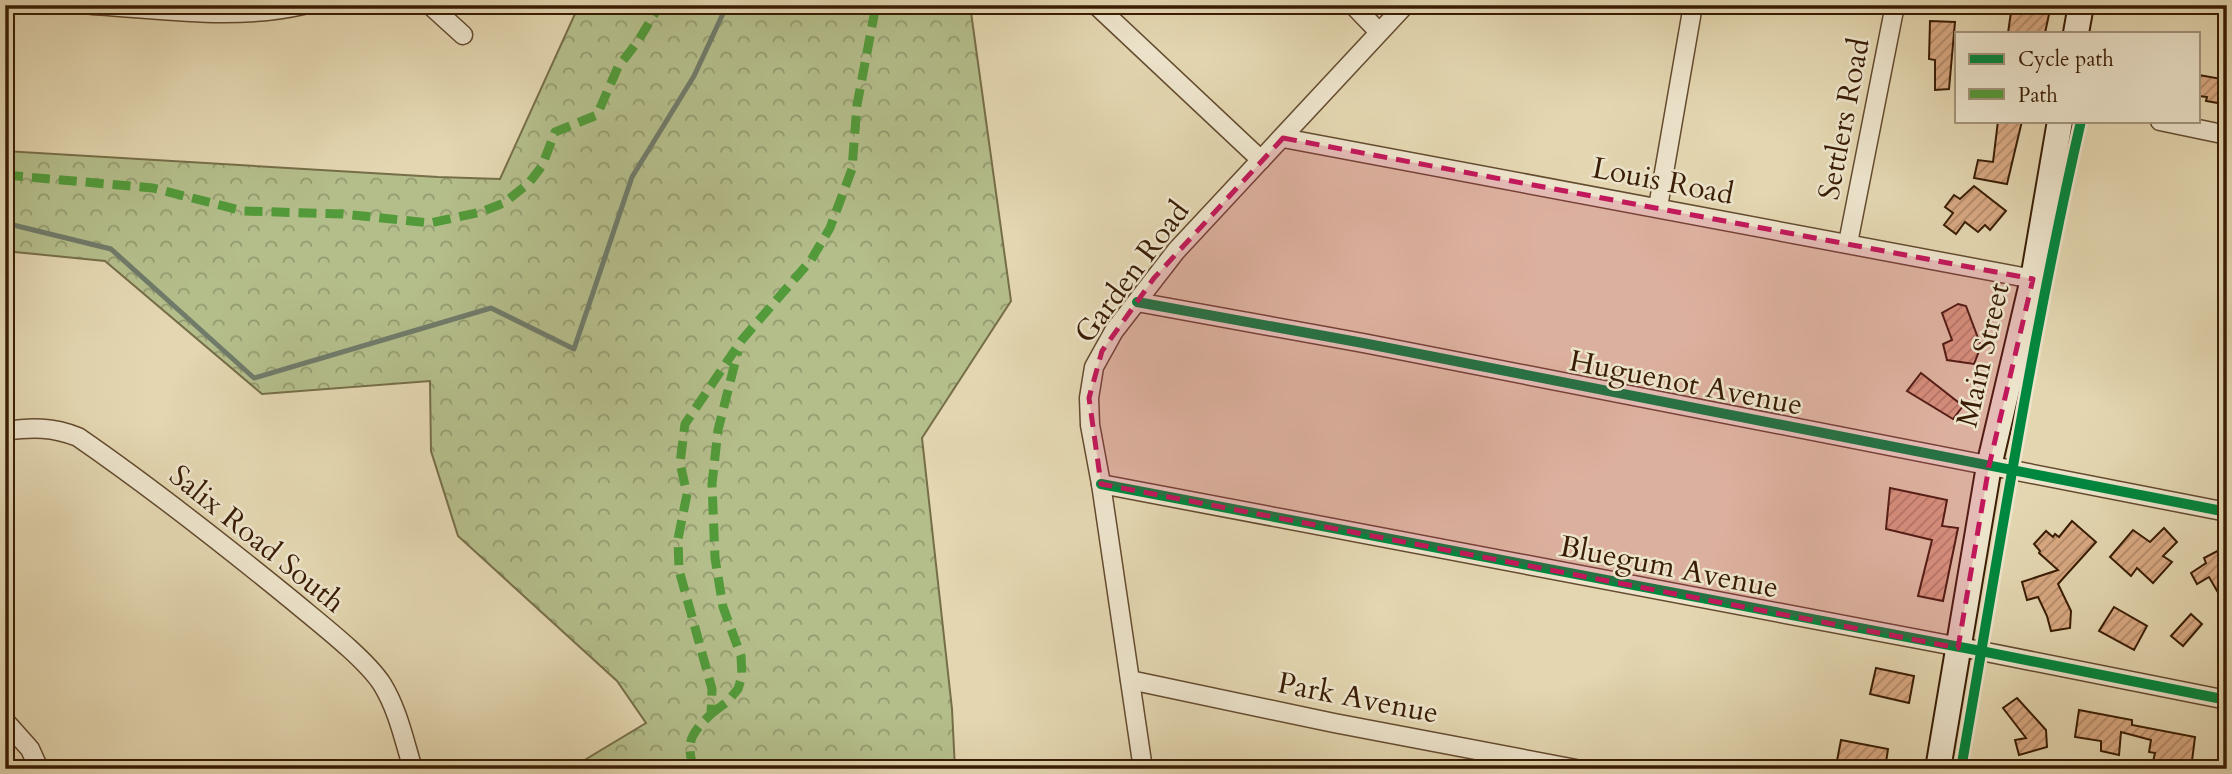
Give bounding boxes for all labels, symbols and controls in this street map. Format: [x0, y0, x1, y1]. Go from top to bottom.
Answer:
legend [1955, 32, 2200, 122]
street label: Settlers Road [1808, 35, 1880, 203]
text: Cycle path [2018, 45, 2114, 74]
text: Path [2018, 81, 2058, 110]
street label: Louis Road [1589, 147, 1737, 215]
street label: Garden Road [1065, 192, 1199, 352]
street label: Main Street [1946, 278, 2020, 431]
street label: Huguenot Avenue [1566, 340, 1806, 426]
street label: Salix Road South [161, 456, 354, 623]
street label: Bluegum Avenue [1556, 526, 1782, 608]
street label: Park Avenue [1274, 662, 1442, 734]

